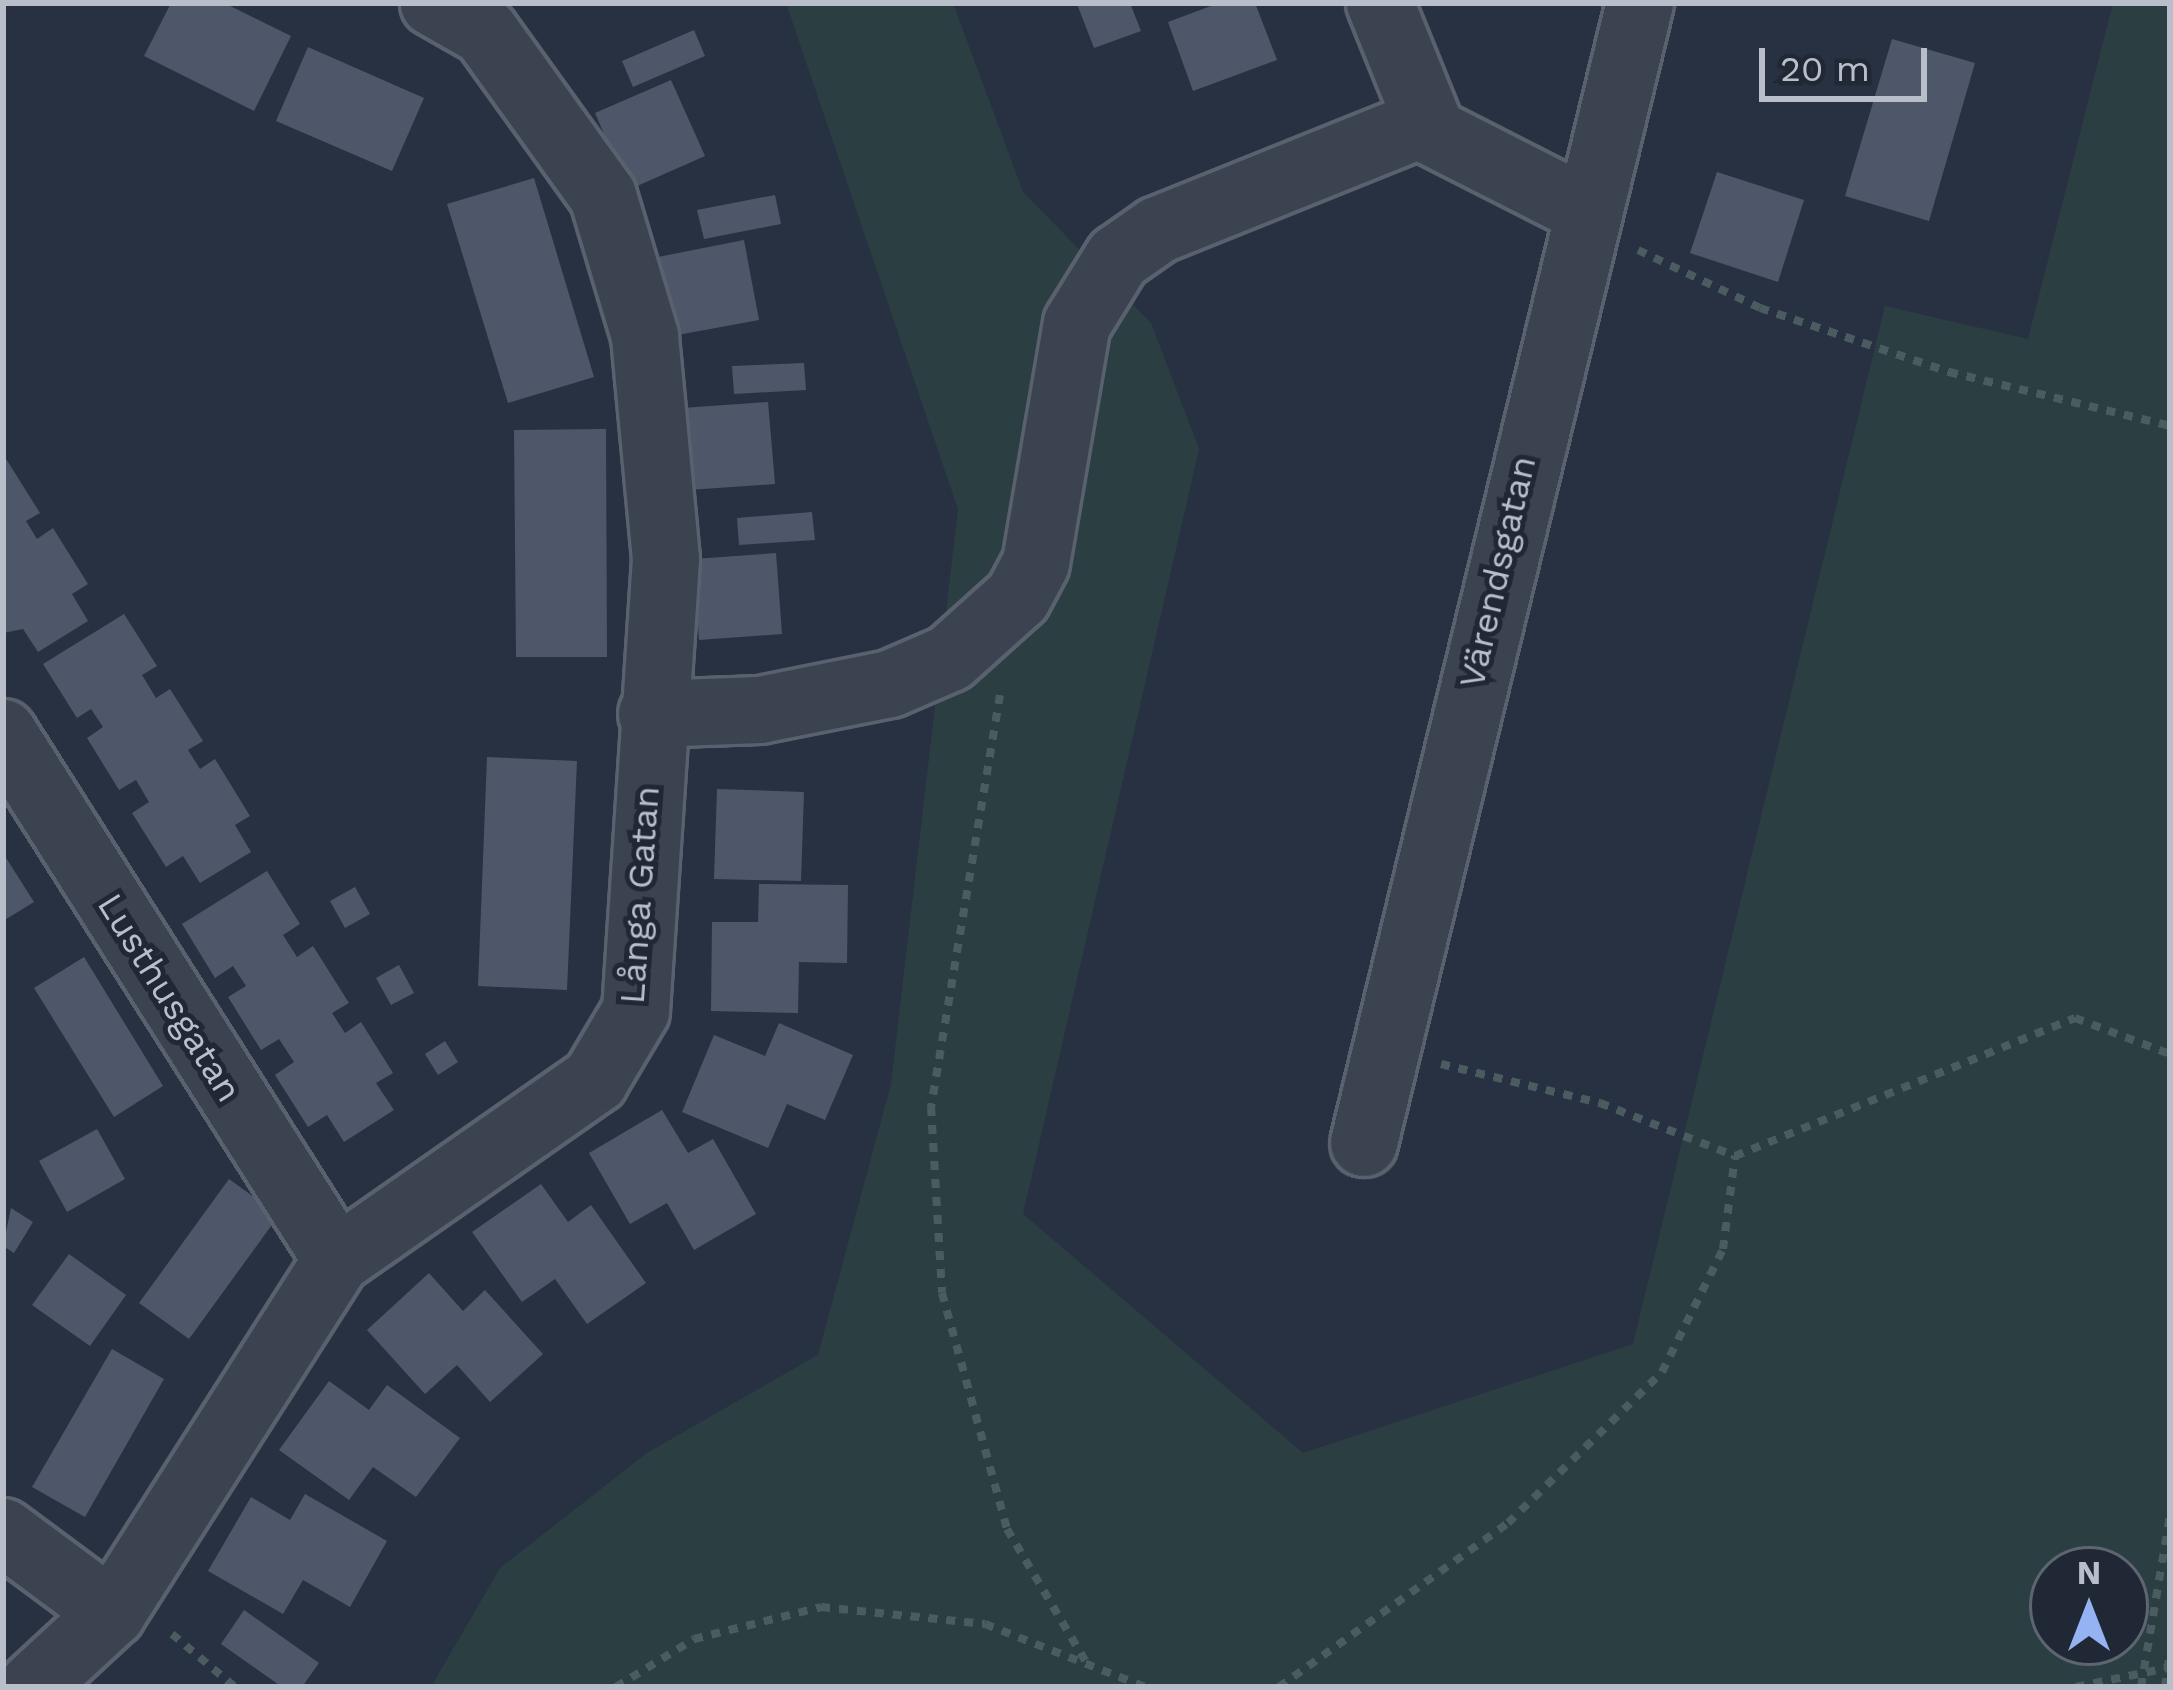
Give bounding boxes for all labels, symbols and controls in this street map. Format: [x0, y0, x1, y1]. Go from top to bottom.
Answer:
scale bar [1765, 24, 1933, 98]
text: 20 m [1780, 48, 1870, 90]
street label: Värendsgatan [1450, 452, 1546, 692]
street label: Långa Gatan [611, 784, 669, 1006]
street label: Lusthusgatan [88, 886, 250, 1110]
north arrow [2029, 1546, 2149, 1666]
text: N [2077, 1553, 2101, 1592]

